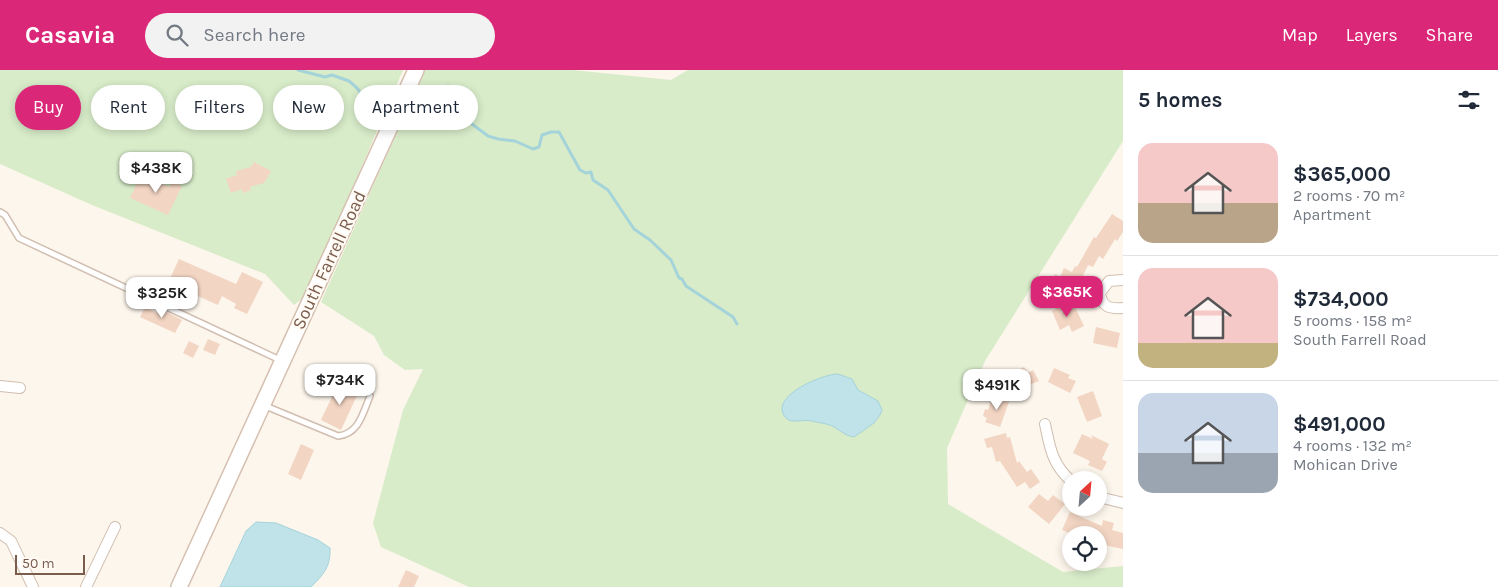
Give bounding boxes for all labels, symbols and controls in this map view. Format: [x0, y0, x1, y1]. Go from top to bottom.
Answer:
search box [145, 13, 495, 58]
text: Casavia [25, 21, 115, 49]
icon: search [163, 21, 191, 49]
text: Search here [203, 24, 306, 46]
text: Map [1282, 24, 1318, 46]
text: Layers [1346, 24, 1398, 46]
text: Share [1426, 24, 1473, 46]
chip: Buy [15, 85, 81, 130]
chip: Rent [91, 85, 165, 130]
chip: Filters [175, 85, 263, 130]
chip: New [273, 85, 344, 130]
chip: Apartment [354, 85, 478, 130]
icon: filters [1455, 86, 1483, 114]
text: 5 homes [1138, 88, 1223, 112]
pin: $438K [121, 152, 191, 194]
text: $438K [130, 158, 182, 177]
text: $365,000 [1293, 162, 1391, 186]
icon: home [1178, 163, 1238, 223]
text: 2 rooms · 70 m² [1293, 186, 1405, 205]
street label: South Farrell Road [287, 187, 371, 333]
text: Apartment [1293, 205, 1371, 224]
pin: $325K [127, 276, 197, 319]
pin: $365K [1032, 276, 1102, 318]
text: $365K [1042, 282, 1092, 301]
text: $325K [137, 283, 187, 302]
text: $734,000 [1293, 287, 1389, 311]
icon: home [1178, 288, 1238, 348]
text: 5 rooms · 158 m² [1293, 311, 1412, 330]
text: South Farrell Road [1293, 330, 1427, 349]
pin: $734K [305, 364, 375, 406]
pin: $491K [962, 368, 1032, 411]
text: $734K [316, 370, 364, 389]
text: $491K [974, 375, 1020, 394]
text: $491,000 [1293, 412, 1385, 436]
icon: home [1178, 413, 1238, 473]
text: 4 rooms · 132 m² [1293, 436, 1412, 455]
text: Mohican Drive [1293, 455, 1398, 474]
north arrow [1062, 471, 1108, 516]
map controls [1062, 471, 1107, 571]
button: locate [1062, 526, 1107, 571]
scale bar [15, 552, 85, 575]
text: 50 m [22, 555, 55, 572]

